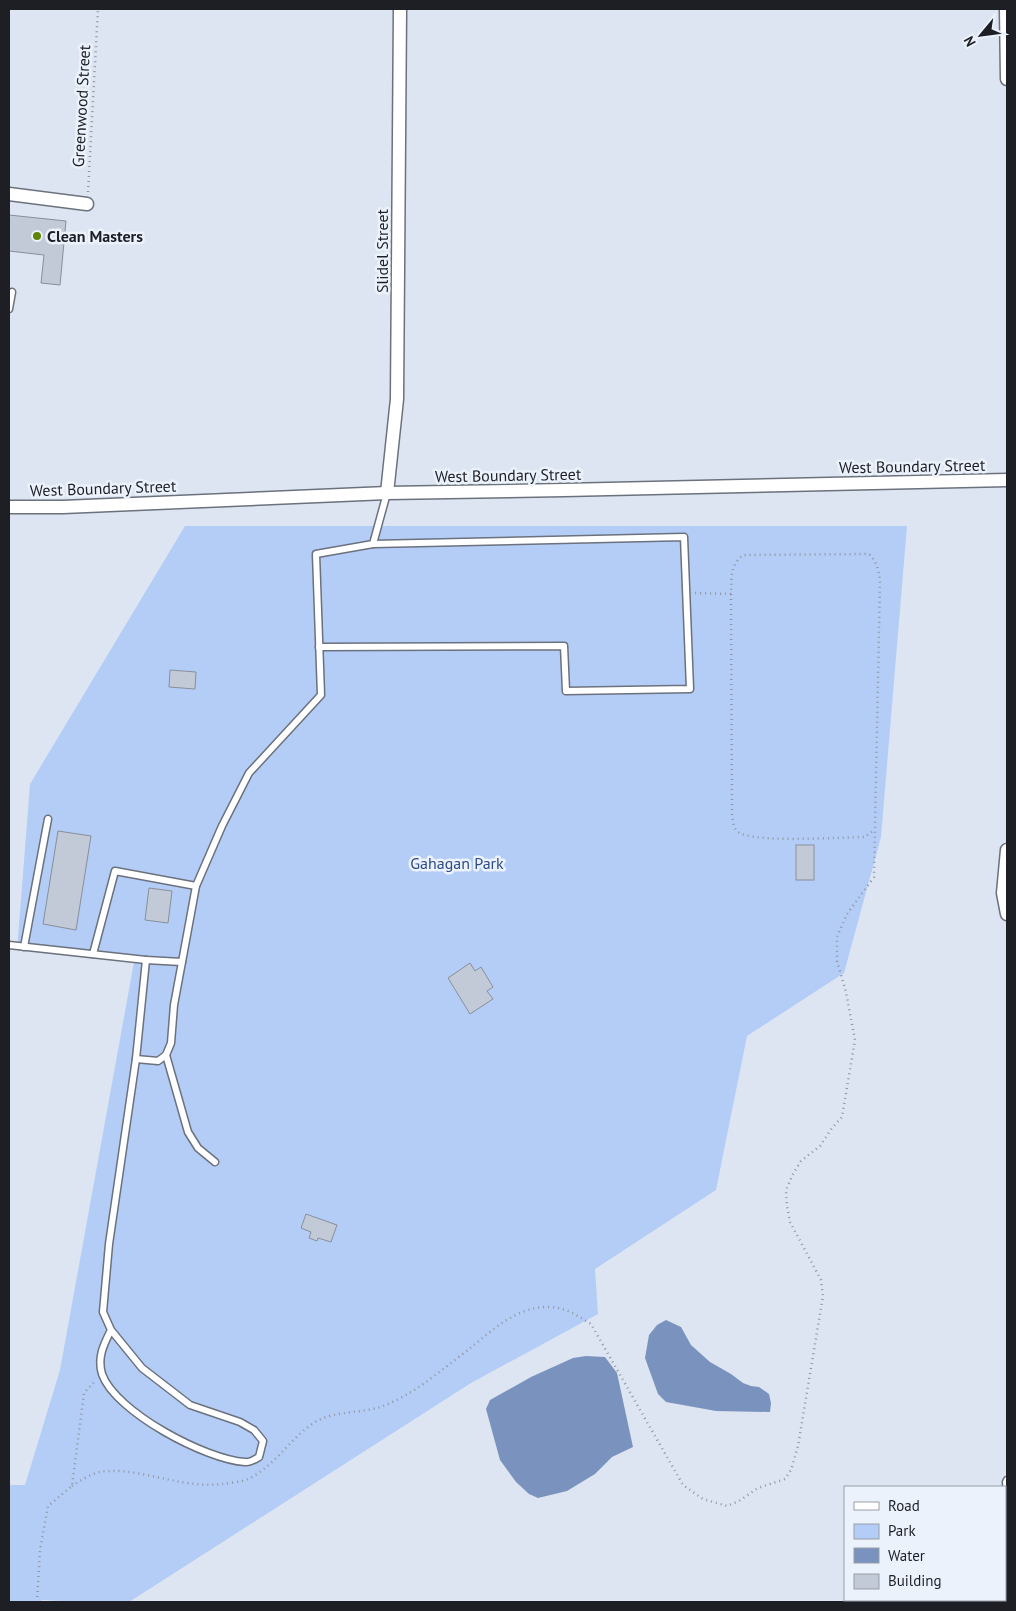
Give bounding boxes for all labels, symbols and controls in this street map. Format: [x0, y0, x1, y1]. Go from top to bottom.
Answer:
north arrow [956, 10, 1006, 60]
text: N [960, 33, 980, 50]
street label: Greenwood Street [68, 44, 94, 168]
street label: Slidel Street [372, 208, 392, 293]
place label: Clean Masters [47, 226, 143, 246]
marker: Clean Masters [31, 230, 43, 242]
street label: West Boundary Street [839, 455, 986, 477]
street label: West Boundary Street [435, 464, 582, 486]
street label: West Boundary Street [29, 475, 177, 501]
park label: Gahagan Park [410, 853, 504, 873]
legend [844, 1486, 1006, 1601]
text: Road [888, 1496, 920, 1515]
text: Park [888, 1521, 916, 1540]
text: Water [888, 1546, 925, 1565]
text: Building [888, 1571, 942, 1590]

